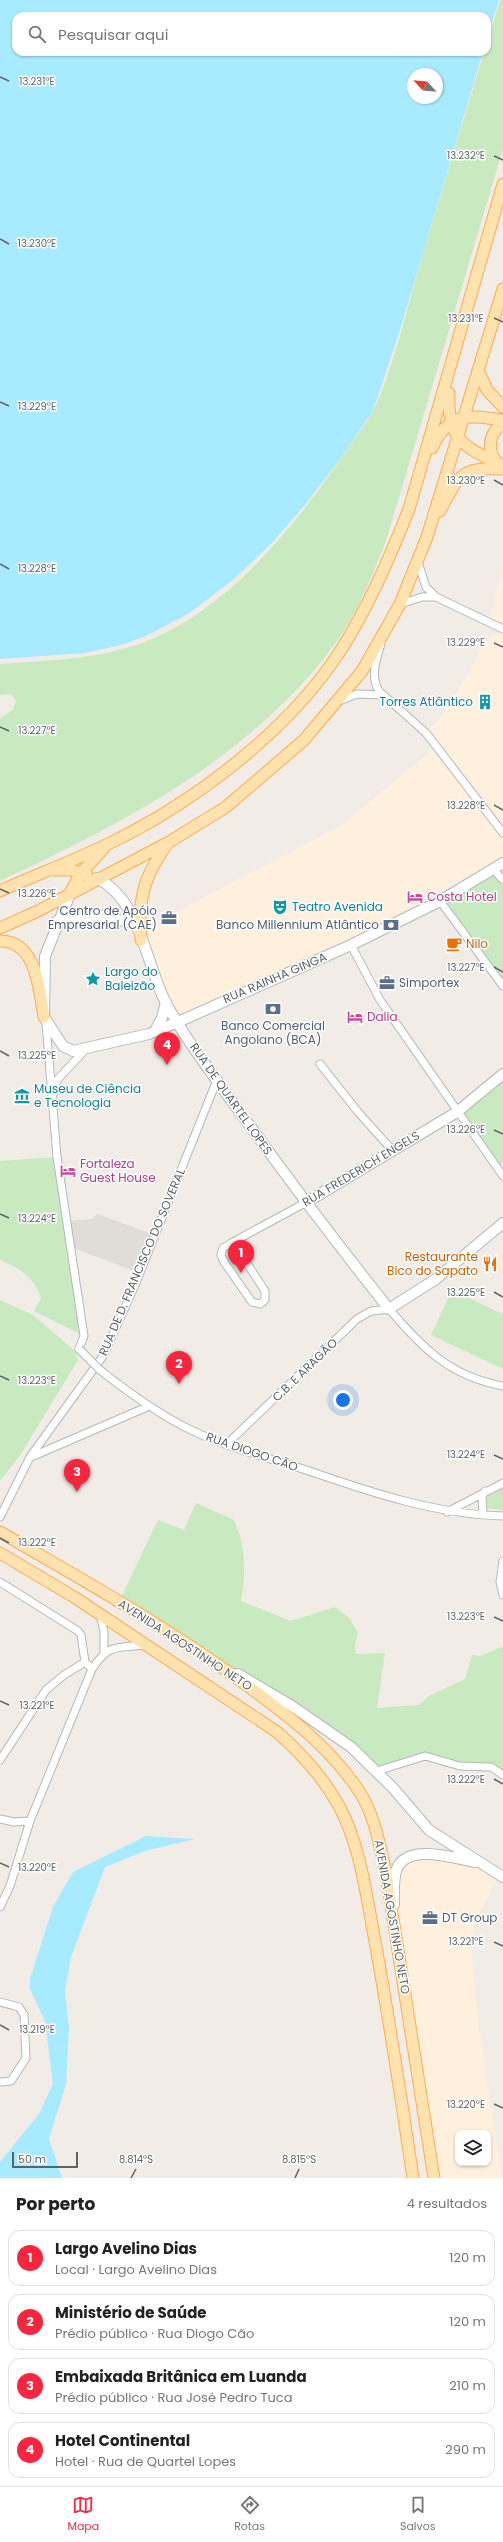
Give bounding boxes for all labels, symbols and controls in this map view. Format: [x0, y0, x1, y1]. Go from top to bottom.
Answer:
search box [12, 12, 491, 56]
icon: search [26, 23, 48, 45]
text: Pesquisar aqui [58, 24, 168, 45]
north arrow [407, 68, 443, 104]
text: 13.231°E [19, 74, 55, 89]
text: 13.232°E [447, 148, 485, 163]
text: 13.230°E [18, 236, 56, 251]
text: 13.231°E [448, 311, 484, 326]
text: 13.229°E [18, 399, 56, 414]
text: 13.230°E [447, 473, 485, 488]
text: 13.228°E [18, 561, 56, 576]
text: 13.229°E [447, 635, 485, 650]
place label: Torres Atlântico [379, 693, 473, 710]
building icon: Torres Atlântico [476, 693, 494, 711]
text: 13.227°E [18, 723, 56, 738]
text: 13.228°E [447, 798, 485, 813]
text: 13.226°E [18, 886, 56, 901]
hotel icon: Costa Hotel [406, 888, 424, 906]
place label: Costa Hotel [427, 888, 497, 905]
theatre icon: Teatro Avenida [271, 898, 289, 916]
place label: Teatro Avenida [292, 898, 383, 915]
place label: Centro de Apóio Empresarial (CAE) [48, 902, 157, 933]
office icon: Centro de Apóio Empresarial (CAE) [160, 909, 178, 927]
place label: Banco Millennium Atlântico [216, 916, 379, 933]
bank icon: Banco Millennium Atlântico [382, 916, 400, 934]
cafe icon: Nilo [445, 935, 463, 953]
place label: Nilo [466, 935, 488, 952]
street label: RUA RAINHA GINGA [220, 948, 329, 1007]
text: 13.227°E [447, 960, 485, 975]
place label: Largo do Baleizão [105, 963, 158, 994]
place icon: Largo do Baleizão [84, 970, 102, 988]
office icon: Simportex [378, 974, 396, 992]
place label: Simportex [399, 974, 459, 991]
bank icon: Banco Comercial Angolano (BCA) [264, 1000, 282, 1018]
hotel icon: Dalia [346, 1008, 364, 1026]
place label: Dalia [367, 1008, 398, 1025]
place label: Banco Comercial Angolano (BCA) [221, 1017, 325, 1048]
pin: 4 [154, 1032, 180, 1065]
street label: RUA DE QUARTEL LOPES [186, 1039, 277, 1158]
text: 13.225°E [18, 1048, 56, 1063]
place label: Museu de Ciência e Tecnologia [34, 1080, 141, 1111]
museum icon: Museu de Ciência e Tecnologia [13, 1087, 31, 1105]
text: 13.226°E [447, 1122, 485, 1137]
street label: RUA FREDERICH ENGELS [299, 1127, 423, 1210]
place label: Fortaleza Guest House [80, 1155, 156, 1186]
hotel icon: Fortaleza Guest House [59, 1162, 77, 1180]
street label: RUA DE D. FRANCISCO DO SOVERAL [94, 1165, 189, 1358]
text: 13.224°E [18, 1211, 56, 1226]
pin: 1 [228, 1240, 254, 1273]
place label: Restaurante Bico do Sapato [387, 1248, 478, 1279]
restaurant icon: Restaurante Bico do Sapato [481, 1255, 499, 1273]
text: 13.225°E [447, 1285, 485, 1300]
street label: C.B. E ARAGÃO [268, 1334, 341, 1405]
pin: 2 [166, 1351, 192, 1384]
text: 13.223°E [18, 1373, 56, 1388]
your location [333, 1390, 353, 1410]
street label: RUA DIOGO CÃO [204, 1428, 300, 1475]
text: 13.224°E [447, 1447, 485, 1462]
pin: 3 [64, 1459, 90, 1492]
text: 13.222°E [18, 1535, 56, 1550]
street label: AVENIDA AGOSTINHO NETO [115, 1595, 256, 1694]
text: 13.223°E [447, 1609, 485, 1624]
text: 13.221°E [19, 1698, 55, 1713]
text: 13.222°E [447, 1772, 485, 1787]
street label: AVENIDA AGOSTINHO NETO [371, 1838, 414, 1996]
text: 13.220°E [18, 1860, 56, 1875]
office icon: DT Group [421, 1909, 439, 1927]
place label: DT Group [442, 1909, 497, 1926]
text: 13.221°E [448, 1934, 484, 1949]
text: 13.219°E [19, 2022, 55, 2037]
text: 13.220°E [447, 2097, 485, 2112]
map controls [455, 2130, 491, 2166]
button: layers [455, 2130, 491, 2166]
scale bar [12, 2150, 78, 2169]
text: 50 m [18, 2151, 46, 2167]
text: 8.814°S [119, 2152, 153, 2167]
text: 8.815°S [282, 2152, 316, 2167]
text: Por perto [16, 2192, 95, 2216]
text: 4 resultados [407, 2194, 487, 2213]
text: Largo Avelino Dias [55, 2238, 197, 2259]
text: 1 [28, 2248, 32, 2267]
text: 120 m [449, 2248, 486, 2267]
text: Local · Largo Avelino Dias [55, 2260, 217, 2279]
text: Ministério de Saúde [55, 2302, 207, 2323]
text: 2 [26, 2312, 34, 2331]
text: 120 m [449, 2312, 486, 2331]
text: Prédio público · Rua Diogo Cão [55, 2324, 254, 2343]
text: Embaixada Britânica em Luanda [55, 2366, 307, 2387]
text: 3 [26, 2376, 34, 2395]
text: 210 m [449, 2376, 486, 2395]
text: Prédio público · Rua José Pedro Tuca [55, 2388, 292, 2407]
text: Hotel Continental [55, 2430, 190, 2451]
text: 4 [26, 2440, 34, 2459]
text: 290 m [445, 2440, 486, 2459]
text: Hotel · Rua de Quartel Lopes [55, 2452, 236, 2471]
tab: Mapa [67, 2494, 99, 2535]
tab: Rotas [234, 2494, 265, 2535]
tab: Salvos [400, 2494, 436, 2535]

